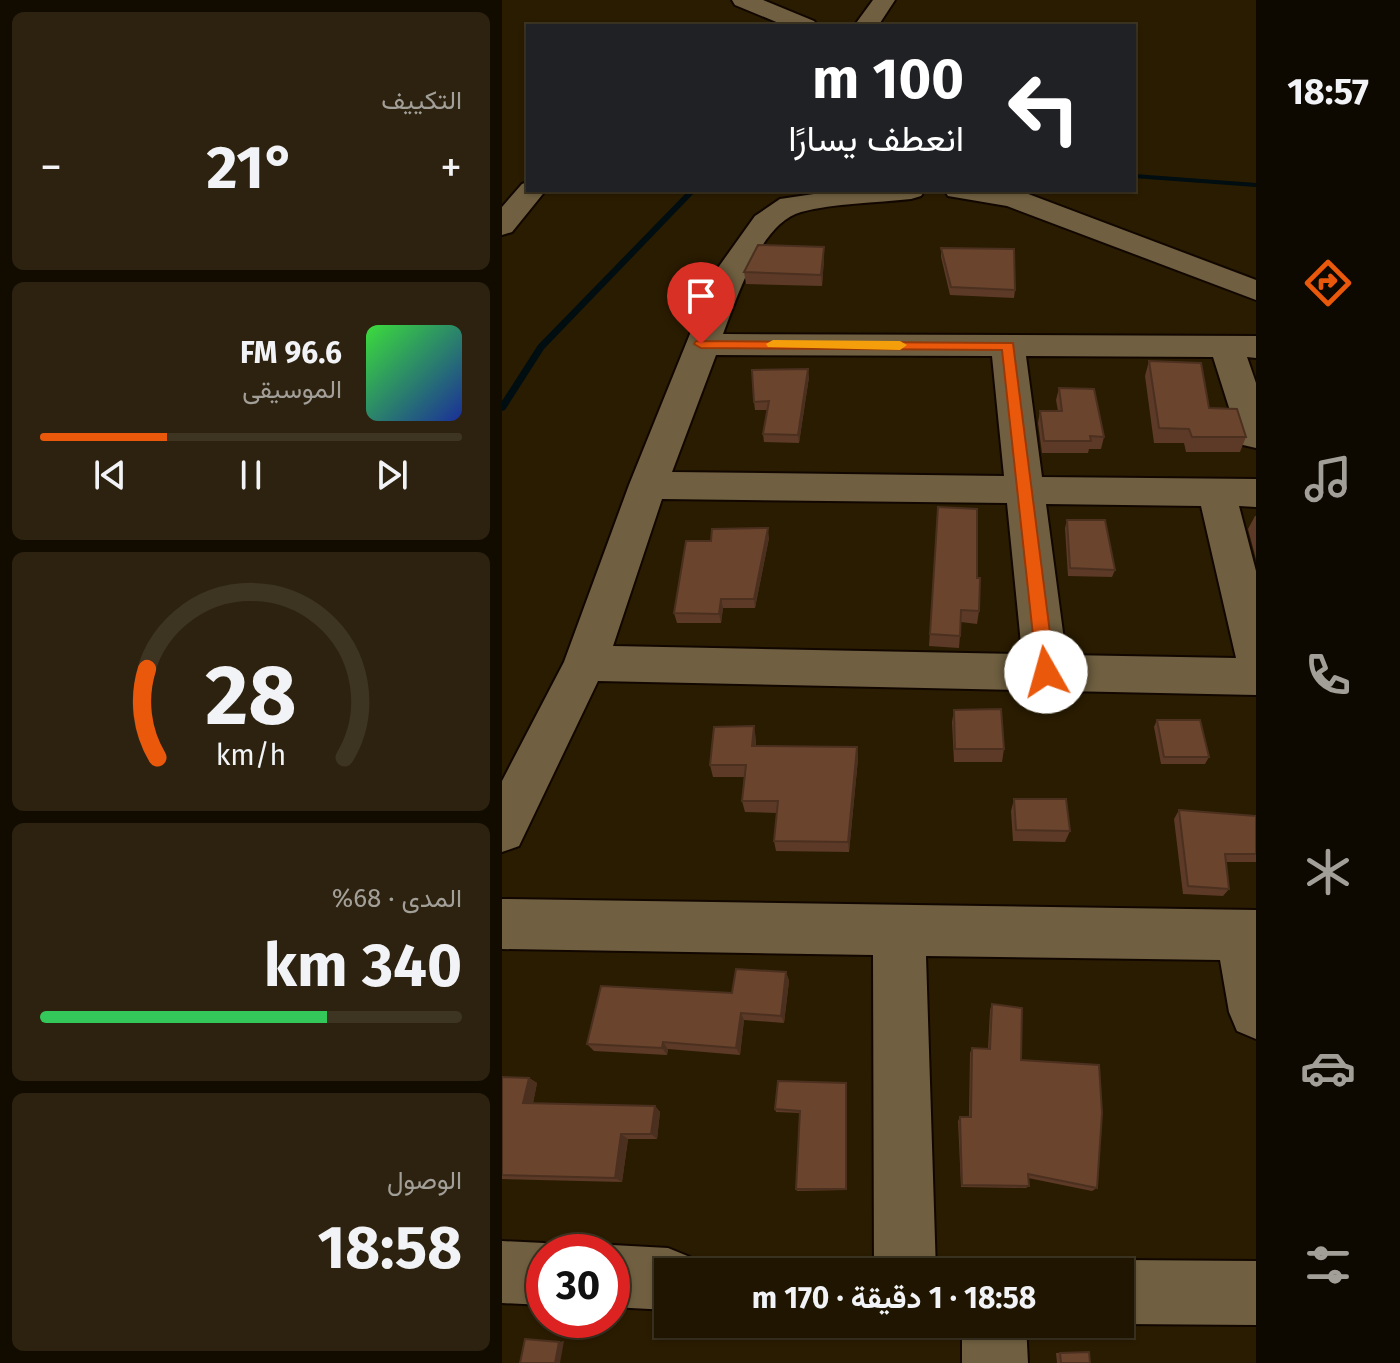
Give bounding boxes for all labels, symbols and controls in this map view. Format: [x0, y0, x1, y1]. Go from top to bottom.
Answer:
text: 100 m [812, 46, 964, 113]
icon: left [992, 56, 1096, 160]
text: 18:57 [1287, 70, 1369, 114]
text: التكييف [381, 85, 462, 116]
text: انعطف يسارًا [788, 117, 964, 161]
text: 21° [207, 132, 295, 204]
text: − [40, 141, 62, 194]
text: + [440, 141, 462, 194]
icon: directions [1300, 255, 1356, 311]
pin [667, 262, 735, 344]
icon: arrive [679, 274, 723, 318]
text: 96.6 FM [240, 335, 342, 371]
text: الموسيقى [242, 374, 342, 405]
icon: music [1300, 451, 1356, 507]
icon: previous [88, 453, 132, 497]
icon: pause [229, 453, 273, 497]
icon: next [370, 453, 414, 497]
position arrow [1004, 630, 1088, 714]
text: 28 [205, 645, 297, 745]
icon: phone [1300, 647, 1356, 703]
text: km/h [216, 738, 286, 773]
icon: climate [1300, 844, 1356, 900]
text: المدى · 68% [332, 883, 462, 914]
text: 340 km [264, 930, 462, 1002]
icon: car [1300, 1040, 1356, 1096]
text: الوصول [387, 1165, 462, 1196]
text: 18:58 [317, 1212, 462, 1284]
speed limit sign: 30 [526, 1234, 630, 1338]
icon: filters [1300, 1237, 1356, 1293]
text: 18:58 · 1 دقيقة · 170 m [752, 1280, 1036, 1316]

